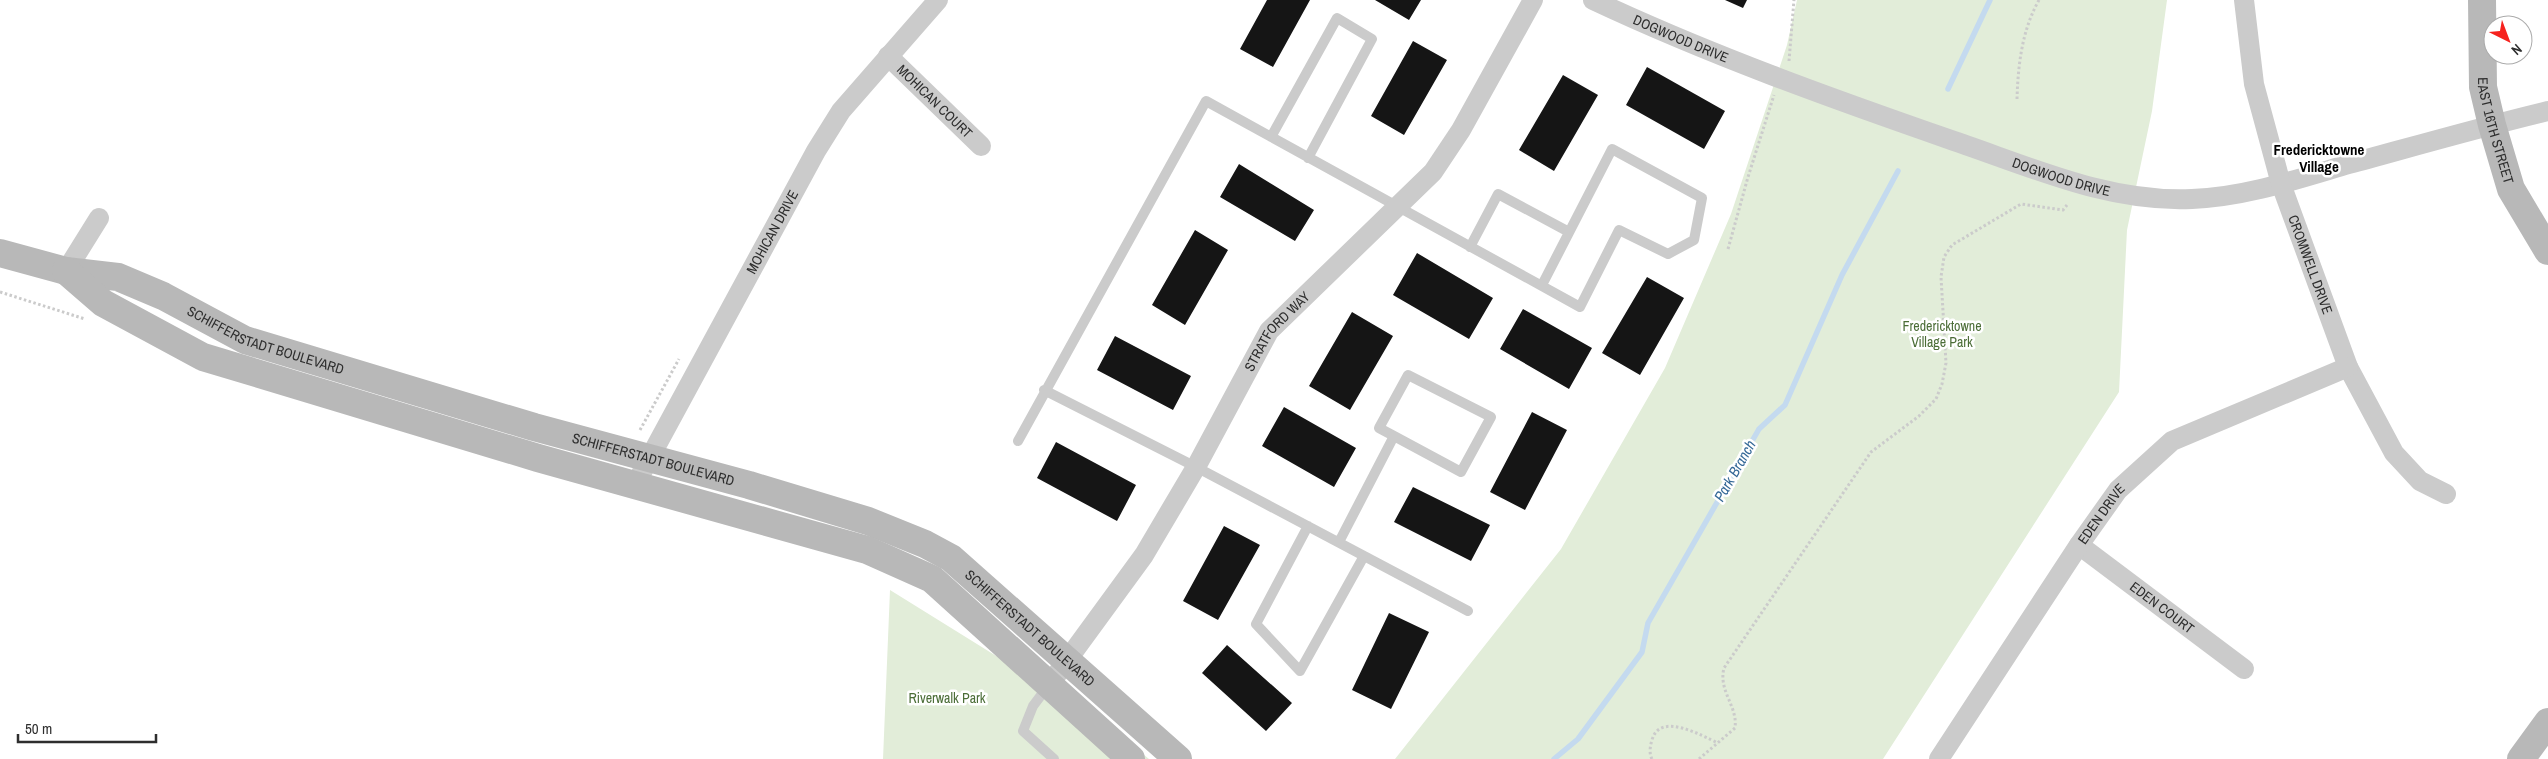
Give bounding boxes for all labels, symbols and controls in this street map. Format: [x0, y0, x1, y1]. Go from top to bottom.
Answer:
street label: DOGWOOD DRIVE [1631, 11, 1731, 66]
north arrow [2483, 15, 2533, 65]
text: N [2508, 40, 2526, 59]
street label: MOHICAN COURT [893, 61, 976, 142]
street label: EAST 16TH STREET [2474, 77, 2518, 186]
district label: Fredericktowne Village [2274, 139, 2365, 177]
street label: DOGWOOD DRIVE [2010, 153, 2112, 200]
street label: MOHICAN DRIVE [742, 187, 802, 277]
street label: CROMWELL DRIVE [2284, 213, 2337, 317]
street label: STRATFORD WAY [1240, 287, 1314, 374]
street label: SCHIFFERSTADT BOULEVARD [184, 302, 346, 378]
park label: Fredericktowne Village Park [1902, 317, 1982, 351]
street label: SCHIFFERSTADT BOULEVARD [570, 429, 736, 490]
water label: Park Branch [1709, 436, 1761, 505]
street label: EDEN DRIVE [2073, 479, 2128, 548]
street label: SCHIFFERSTADT BOULEVARD [961, 566, 1099, 690]
street label: EDEN COURT [2126, 578, 2198, 637]
park label: Riverwalk Park [908, 689, 986, 707]
scale bar [18, 712, 155, 744]
text: 50 m [25, 718, 52, 739]

